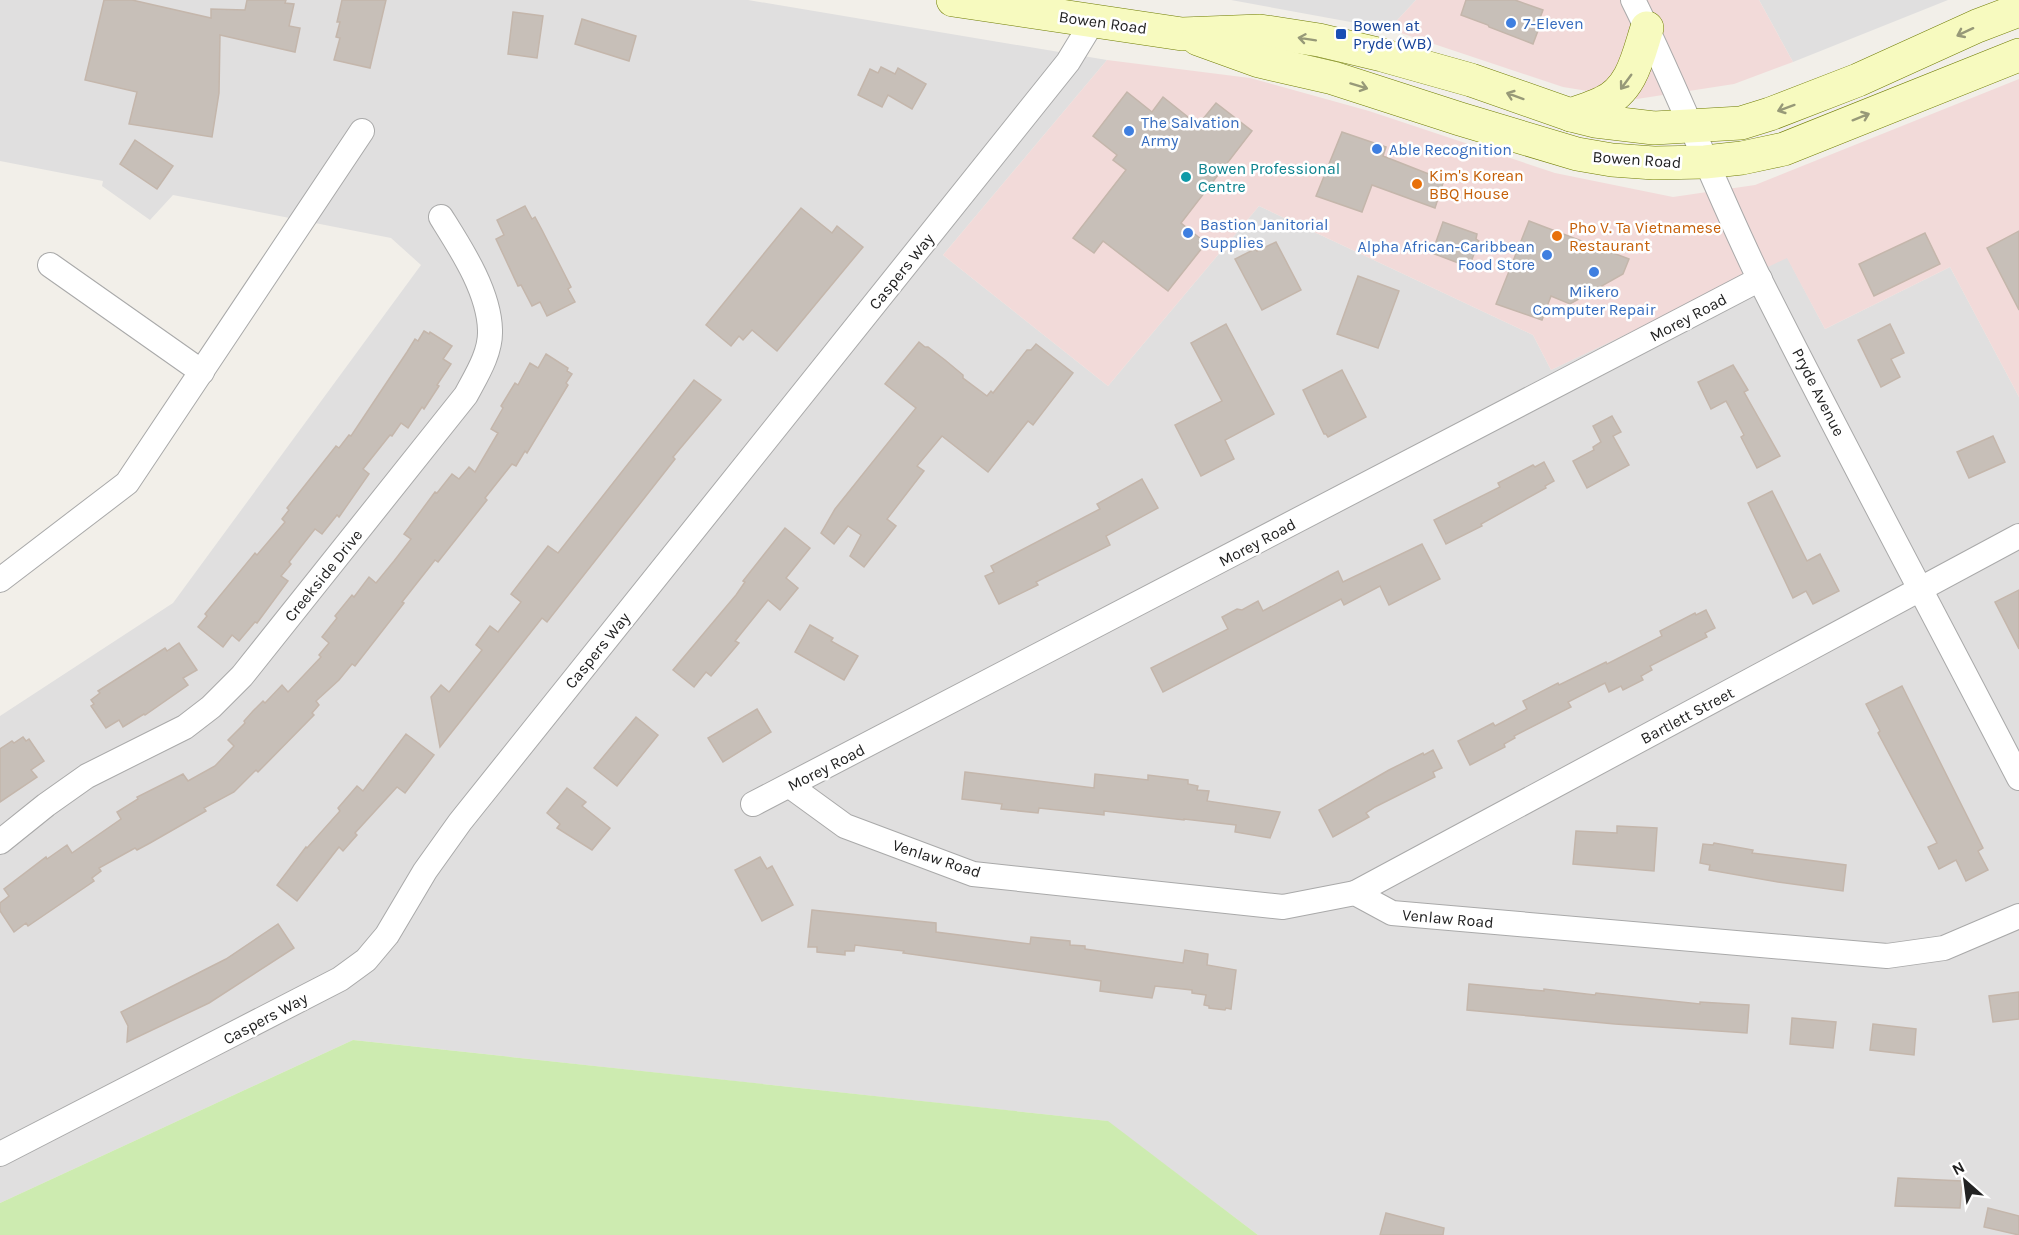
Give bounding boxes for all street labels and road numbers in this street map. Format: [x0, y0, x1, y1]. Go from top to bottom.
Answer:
street label: Bowen Road [1058, 7, 1148, 38]
street label: Bowen Road [1592, 147, 1682, 172]
street label: Caspers Way [865, 229, 938, 313]
street label: Morey Road [1647, 289, 1730, 346]
street label: Pryde Avenue [1788, 345, 1849, 439]
street label: Morey Road [1216, 514, 1299, 571]
street label: Creekside Drive [280, 525, 366, 625]
street label: Caspers Way [561, 608, 634, 692]
street label: Bartlett Street [1637, 683, 1737, 748]
street label: Morey Road [784, 740, 868, 795]
street label: Venlaw Road [890, 835, 983, 882]
street label: Venlaw Road [1401, 905, 1495, 932]
street label: Caspers Way [220, 988, 311, 1049]

